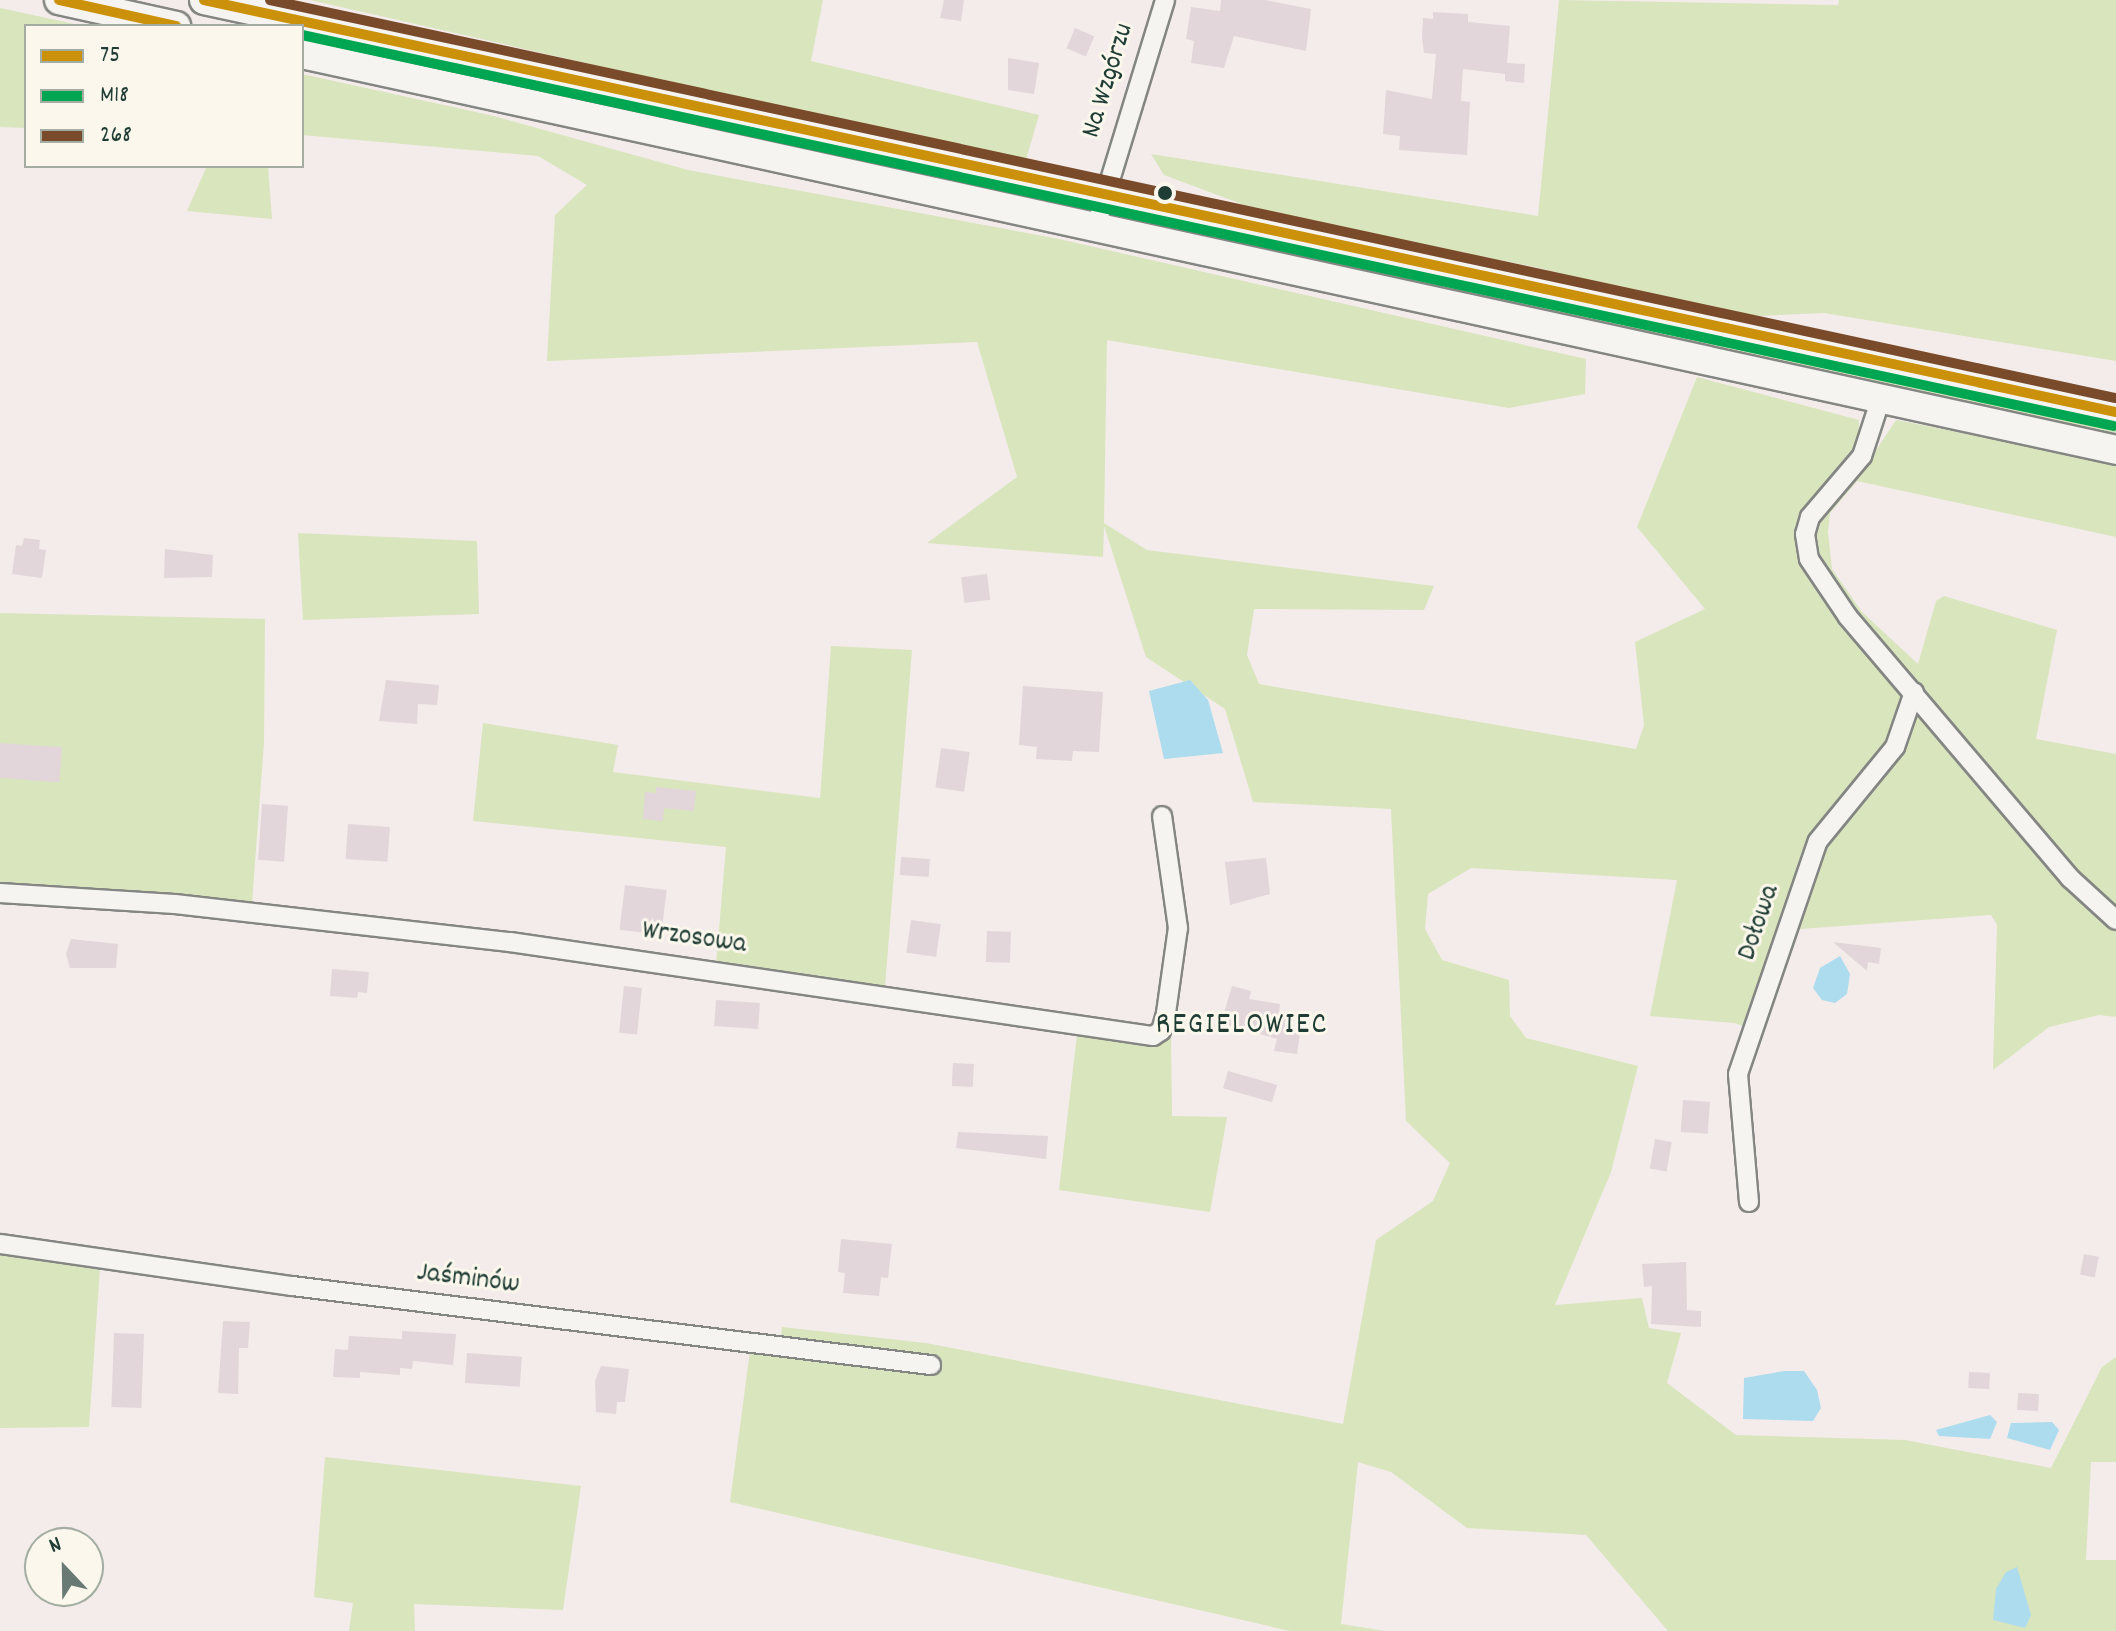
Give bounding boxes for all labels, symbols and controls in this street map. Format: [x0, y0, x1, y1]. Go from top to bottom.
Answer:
street label: Na Wzgórzu [1076, 20, 1142, 142]
legend [24, 24, 304, 168]
text: 75 [100, 39, 120, 73]
text: M18 [100, 79, 129, 113]
text: 268 [100, 119, 132, 153]
unlabelled marker [1157, 185, 1173, 201]
street label: Dołowa [1731, 881, 1789, 965]
street label: Wrzosowa [640, 915, 748, 963]
district label: REGIELOWIEC [1156, 1009, 1328, 1045]
street label: Jaśminów [415, 1257, 521, 1303]
north arrow [24, 1527, 104, 1607]
text: N [45, 1530, 66, 1563]

